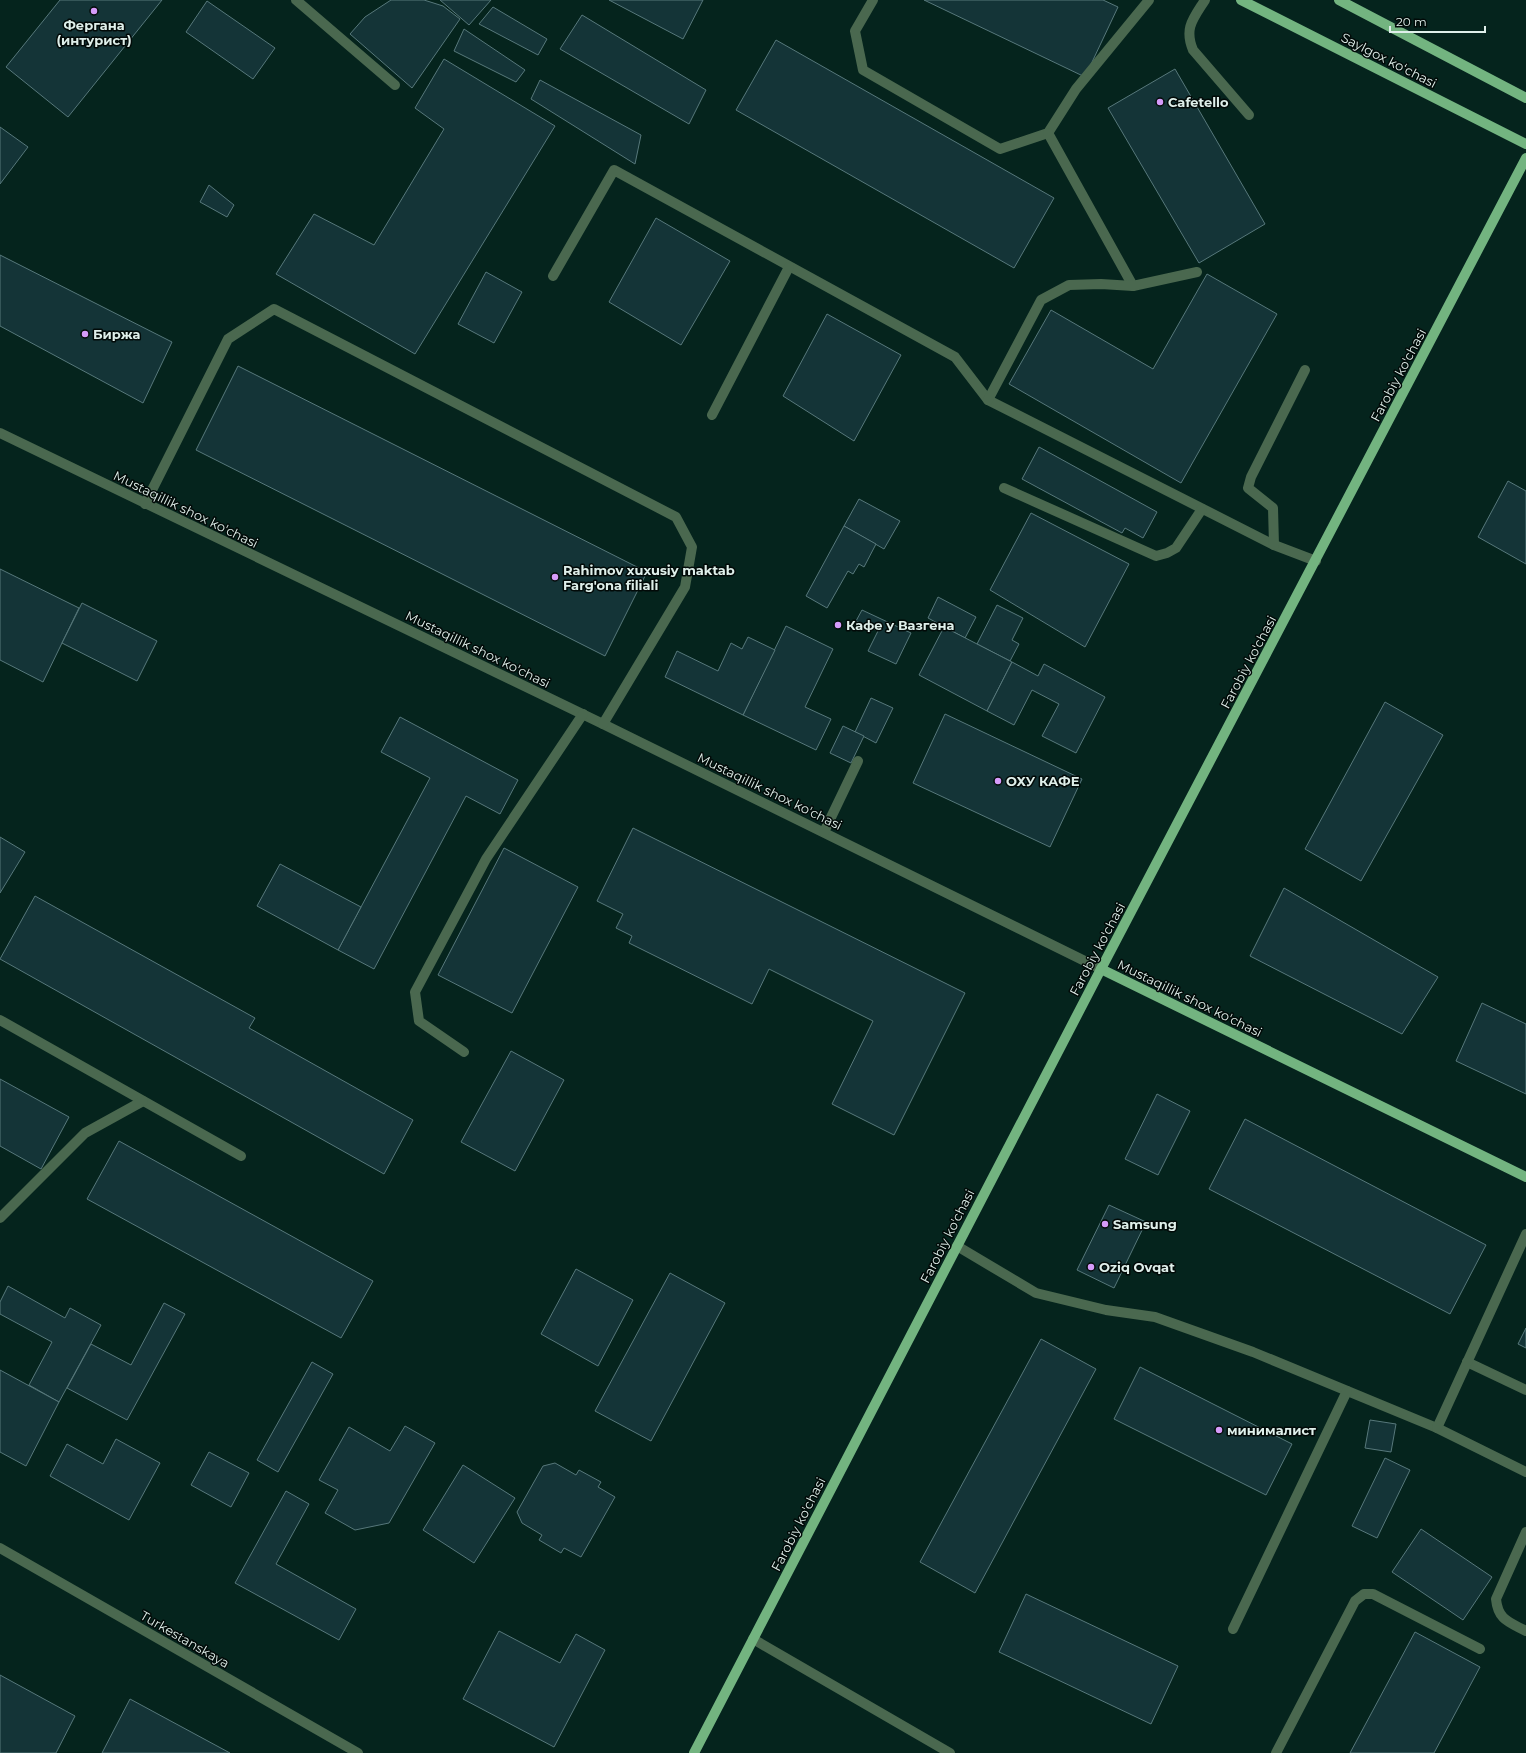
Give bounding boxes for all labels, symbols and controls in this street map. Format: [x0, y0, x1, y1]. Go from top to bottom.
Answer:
marker: Фергана (интурист) [89, 6, 99, 16]
scale bar [1390, 8, 1485, 34]
text: 20 m [1396, 14, 1427, 29]
place label: Фергана (интурист) [56, 17, 132, 48]
street label: Saylgox koʻchasi [1339, 29, 1439, 91]
place label: Cafetello [1168, 94, 1229, 110]
marker: Cafetello [1155, 97, 1165, 107]
place label: Биржа [93, 326, 140, 342]
street label: Farobiy ko'chasi [1367, 326, 1429, 424]
marker: Биржа [80, 329, 90, 339]
street label: Mustaqillik shox ko'chasi [111, 467, 261, 551]
place label: Rahimov xuxusiy maktab Farg'ona filiali [563, 562, 735, 593]
marker: Rahimov xuxusiy maktab Farg'ona filiali [550, 572, 560, 582]
street label: Mustaqillik shox ko'chasi [403, 607, 553, 691]
street label: Farobiy ko'chasi [1217, 613, 1279, 711]
place label: Кафе у Вазгена [846, 617, 955, 633]
marker: Кафе у Вазгена [833, 620, 843, 630]
street label: Mustaqillik shox ko'chasi [695, 749, 845, 833]
place label: ОХУ КАФЕ [1006, 773, 1080, 789]
marker: ОХУ КАФЕ [993, 776, 1003, 786]
street label: Farobiy ko'chasi [1066, 900, 1128, 998]
street label: Mustaqillik shox ko'chasi [1115, 956, 1265, 1040]
street label: Farobiy ko'chasi [917, 1187, 977, 1285]
place label: Samsung [1113, 1216, 1177, 1232]
marker: Samsung [1100, 1219, 1110, 1229]
place label: Oziq Ovqat [1099, 1259, 1175, 1275]
marker: Oziq Ovqat [1086, 1262, 1096, 1272]
place label: минималист [1227, 1422, 1316, 1438]
marker: минималист [1214, 1425, 1224, 1435]
street label: Farobiy ko'chasi [768, 1475, 828, 1573]
street label: Turkestanskaya [138, 1607, 232, 1671]

